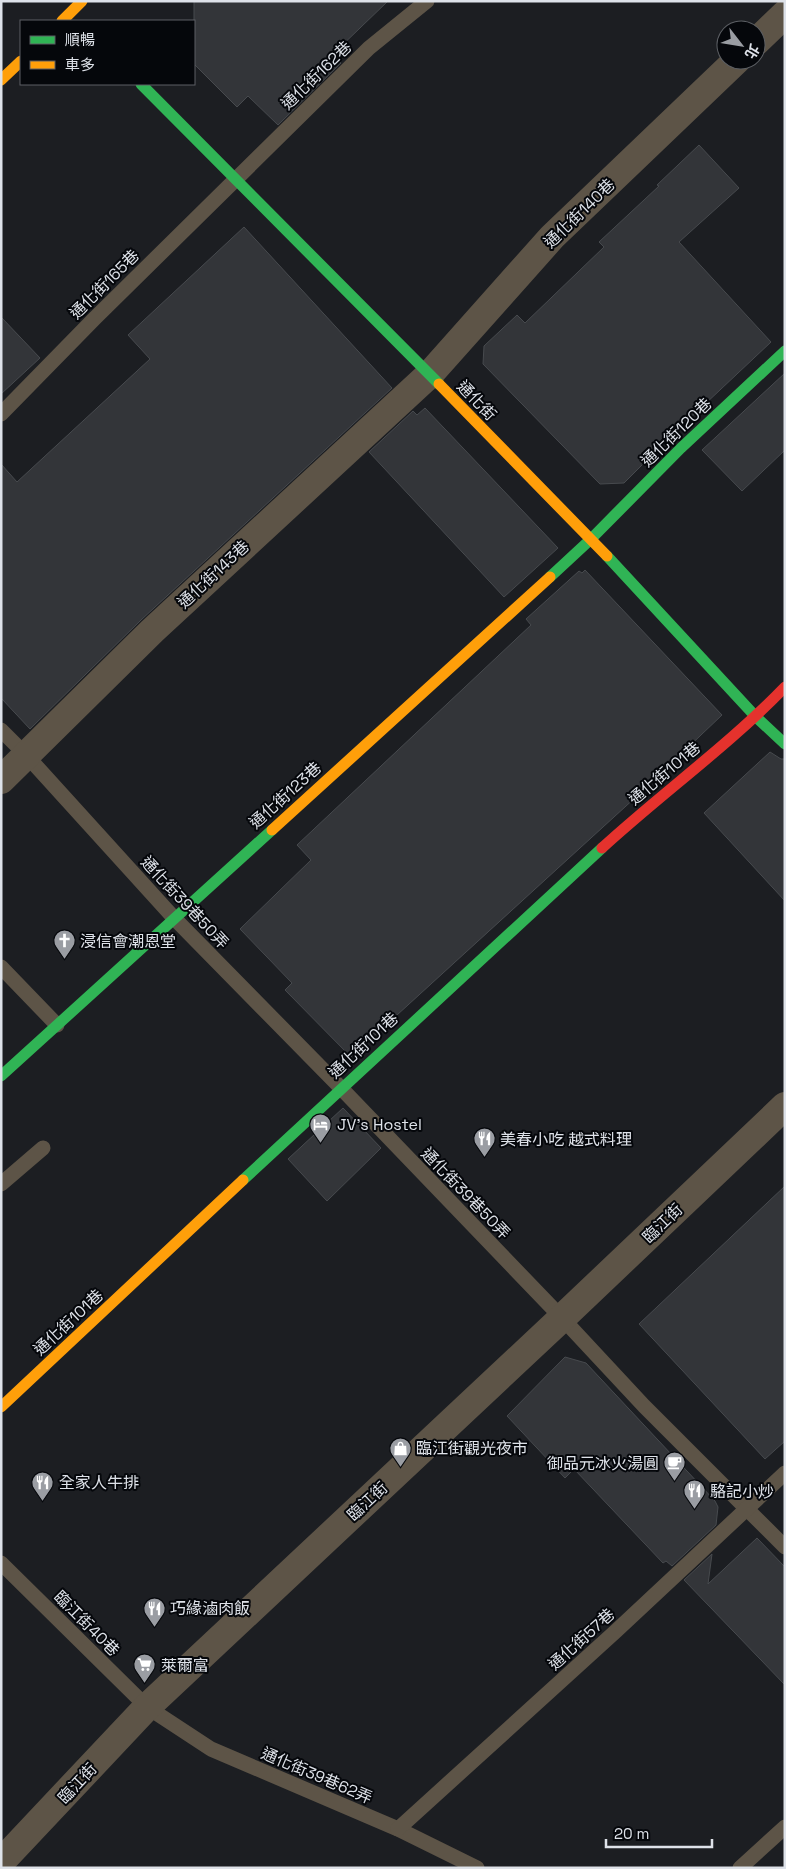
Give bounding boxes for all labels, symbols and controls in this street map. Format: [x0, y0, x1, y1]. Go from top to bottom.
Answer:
legend [20, 20, 195, 85]
north arrow [716, 20, 766, 70]
text: 順暢 [65, 30, 95, 49]
street label: 通化街162巷 [277, 37, 356, 114]
text: 北 [741, 41, 763, 62]
text: 車多 [65, 55, 95, 74]
street label: 通化街140巷 [539, 174, 619, 253]
street label: 通化街165巷 [65, 245, 144, 324]
street label: 通化街 [452, 376, 501, 425]
street label: 通化街120巷 [636, 393, 716, 471]
street label: 通化街143巷 [173, 536, 254, 613]
street label: 通化街101巷 [624, 737, 705, 810]
street label: 通化街123巷 [245, 757, 326, 833]
street label: 通化街39巷50弄 [136, 852, 233, 953]
church icon: 浸信會潮恩堂 [52, 929, 76, 960]
place label: 浸信會潮恩堂 [80, 931, 176, 952]
street label: 通化街101巷 [324, 1008, 403, 1083]
hotel icon: JV's Hostel [309, 1112, 333, 1143]
place label: JV's Hostel [337, 1114, 422, 1135]
restaurant icon: 美春小吃 越式料理 [472, 1127, 496, 1158]
place label: 美春小吃 越式料理 [500, 1129, 632, 1150]
street label: 通化街39巷50弄 [417, 1143, 515, 1244]
street label: 臨江街 [638, 1199, 687, 1248]
street label: 通化街101巷 [29, 1285, 108, 1360]
shop icon: 臨江街觀光夜市 [388, 1436, 412, 1467]
place label: 臨江街觀光夜市 [416, 1438, 528, 1459]
cafe icon: 御品元冰火湯圓 [663, 1451, 687, 1482]
place label: 御品元冰火湯圓 [547, 1453, 659, 1474]
restaurant icon: 全家人牛排 [31, 1470, 55, 1501]
place label: 全家人牛排 [59, 1472, 139, 1493]
street label: 臨江街 [343, 1477, 392, 1525]
restaurant icon: 駱記小炒 [682, 1479, 706, 1510]
place label: 駱記小炒 [710, 1481, 774, 1502]
street label: 臨江街40巷 [49, 1586, 124, 1661]
restaurant icon: 巧緣滷肉飯 [142, 1596, 166, 1627]
place label: 巧緣滷肉飯 [170, 1598, 250, 1619]
street label: 通化街57巷 [544, 1604, 619, 1675]
supermarket icon: 萊爾富 [133, 1653, 157, 1684]
place label: 萊爾富 [161, 1655, 209, 1676]
street label: 通化街39巷62弄 [258, 1743, 376, 1808]
street label: 臨江街 [53, 1759, 101, 1808]
scale bar [606, 1816, 712, 1848]
text: 20 m [614, 1824, 649, 1843]

